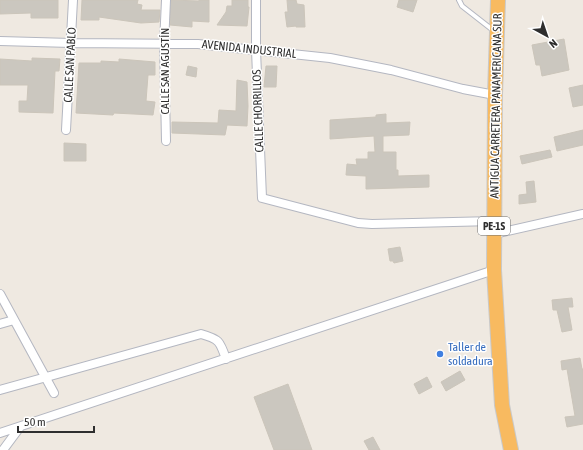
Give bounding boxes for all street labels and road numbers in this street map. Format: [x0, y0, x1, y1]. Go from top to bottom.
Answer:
street label: ANTIGUA CARRETERA PANAMERICANA SUR [487, 13, 505, 199]
street label: CALLE SAN PABLO [61, 27, 79, 103]
street label: CALLE SAN AGUSTÍN [158, 28, 172, 114]
street label: AVENIDA INDUSTRIAL [201, 37, 297, 61]
street label: CALLE CHORRILLOS [250, 69, 266, 153]
road number: PE-1S [478, 217, 510, 235]

